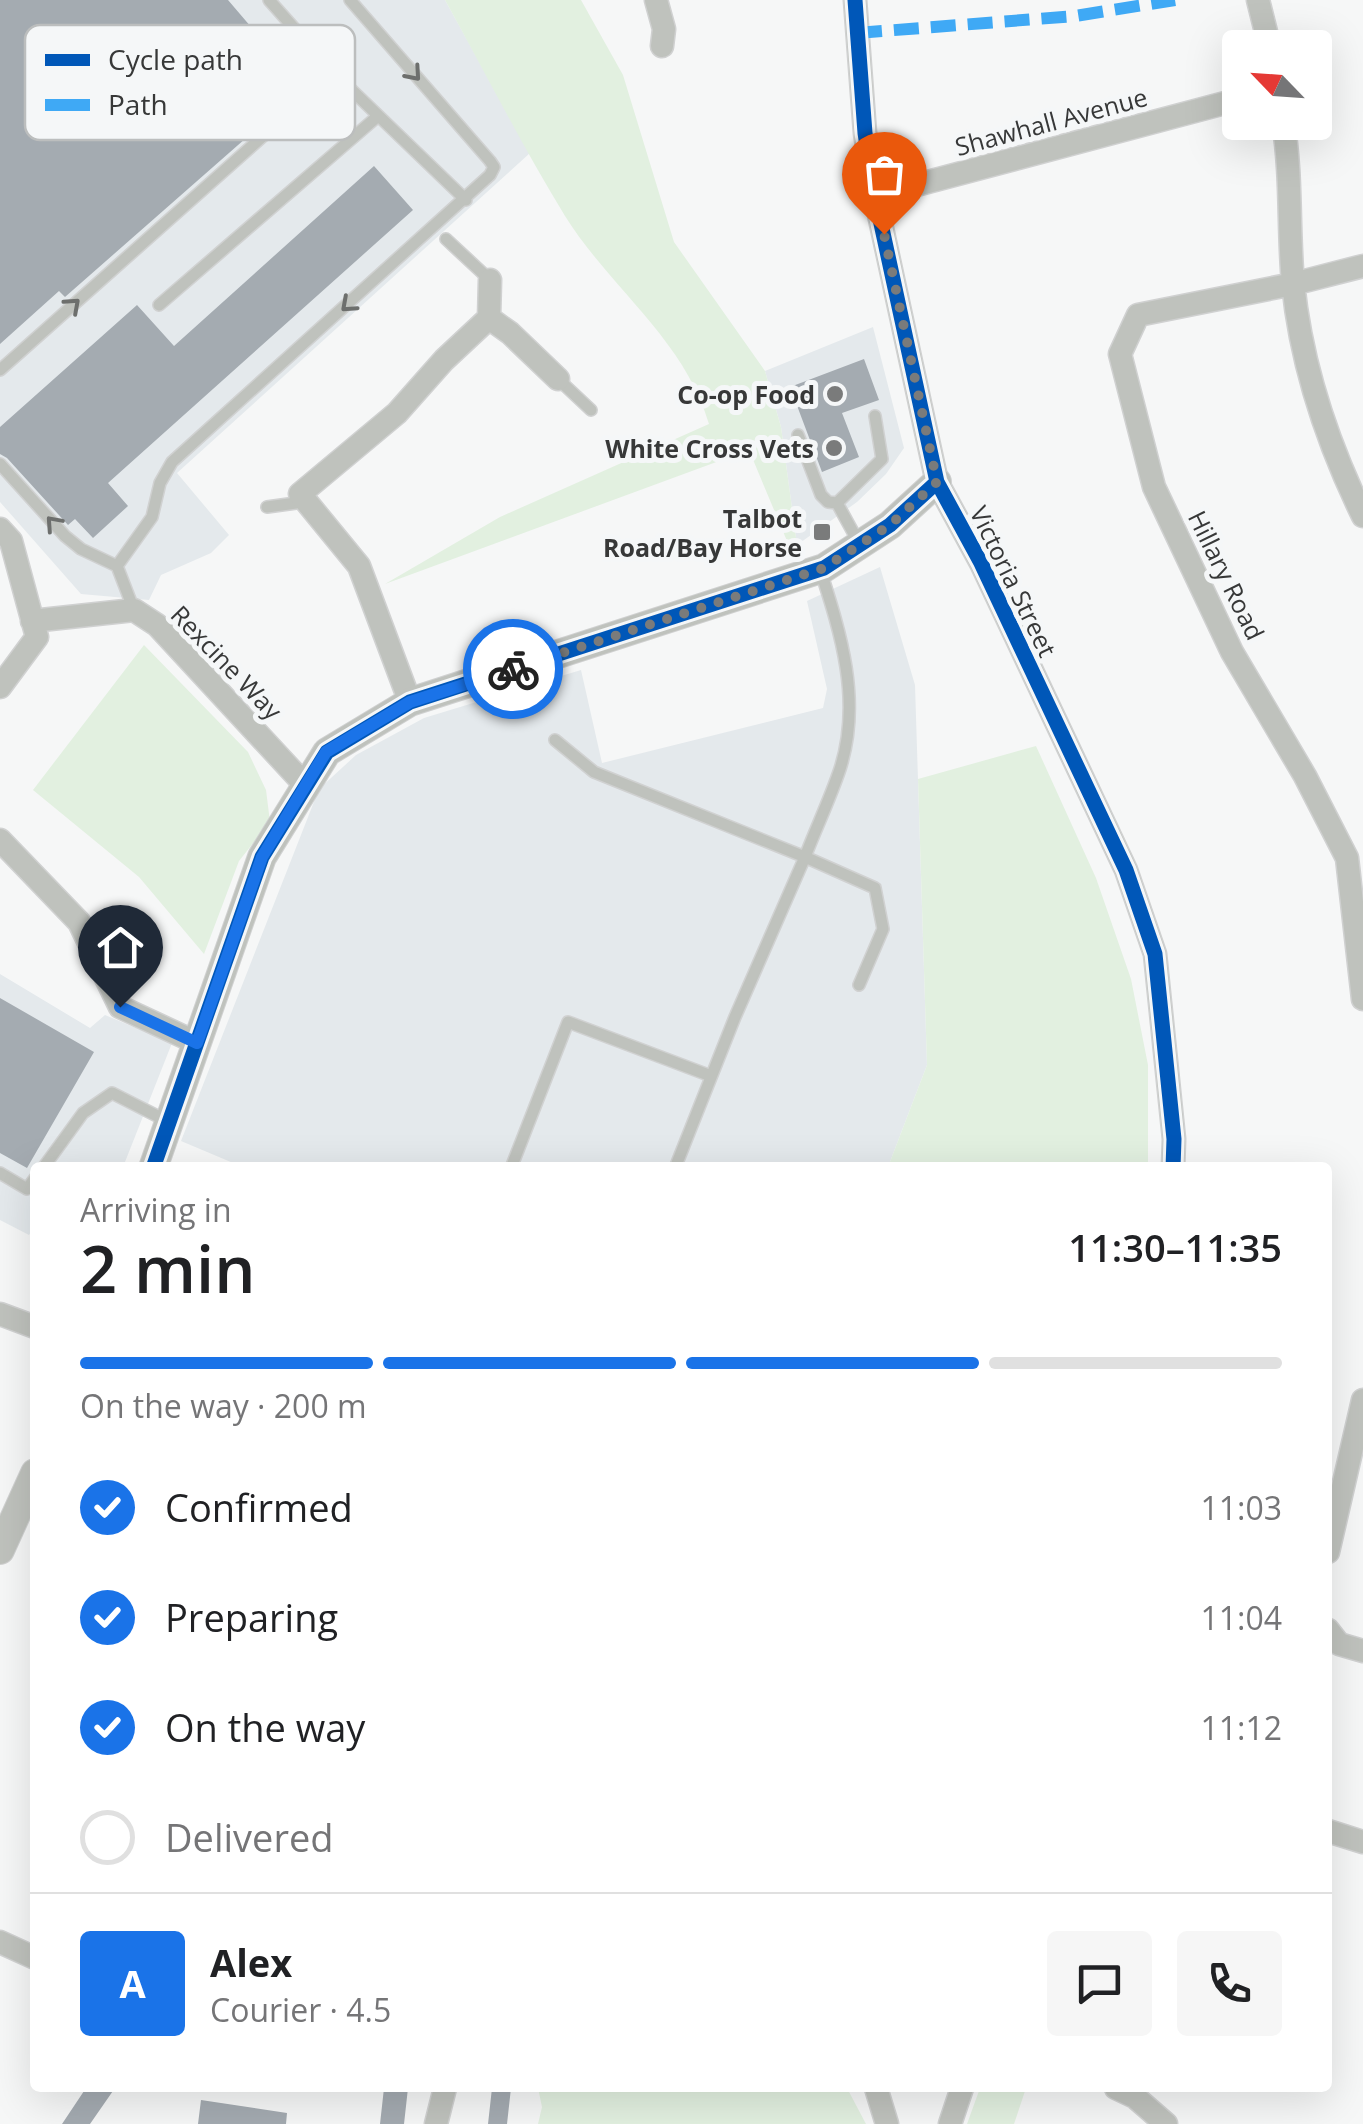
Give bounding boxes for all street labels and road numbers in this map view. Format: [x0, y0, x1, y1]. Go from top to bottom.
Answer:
street label: Shawhall Avenue [951, 79, 1151, 163]
street label: Victoria Street [963, 500, 1065, 662]
street label: Hillary Road [1181, 505, 1273, 645]
street label: Rexcine Way [164, 598, 290, 727]

